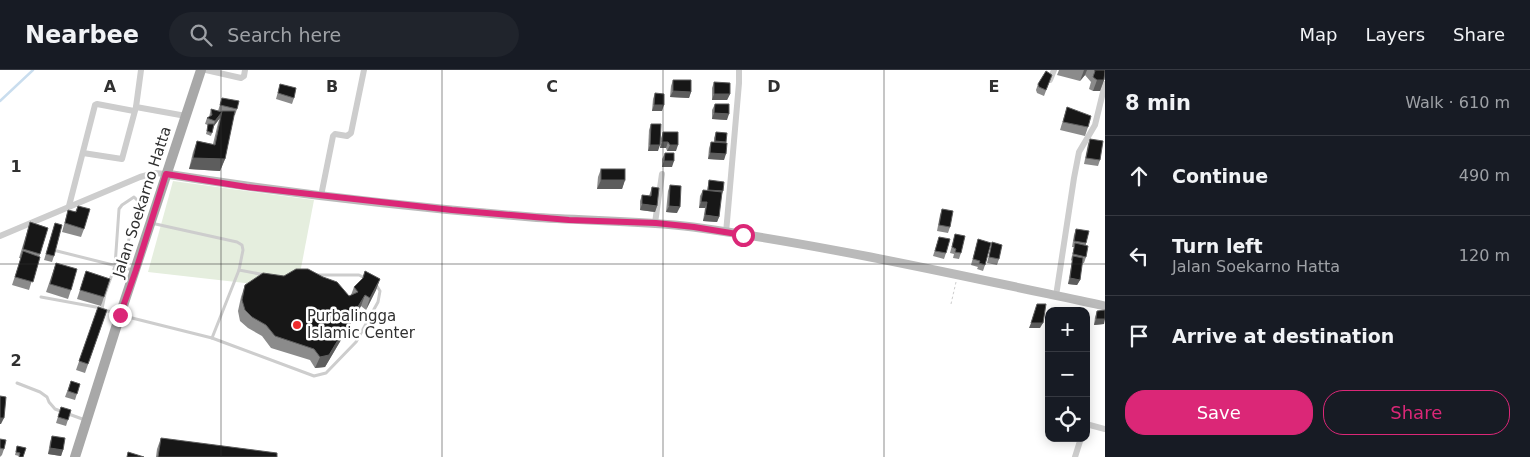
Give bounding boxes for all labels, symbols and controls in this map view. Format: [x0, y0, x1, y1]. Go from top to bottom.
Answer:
search box [169, 12, 519, 57]
text: Nearbee [25, 21, 139, 49]
icon: search [187, 21, 215, 49]
text: Search here [227, 24, 341, 46]
text: Map [1299, 24, 1337, 45]
text: Layers [1365, 24, 1425, 45]
text: Share [1453, 24, 1505, 45]
text: A [104, 77, 117, 96]
text: B [326, 77, 338, 96]
text: C [546, 77, 558, 96]
text: D [767, 77, 781, 96]
text: E [989, 77, 999, 96]
text: 8 min [1125, 91, 1191, 115]
text: Walk · 610 m [1405, 93, 1510, 112]
street label: Jalan Soekarno Hatta [109, 124, 175, 281]
text: 1 [10, 157, 22, 176]
icon: ahead [1125, 162, 1153, 190]
text: Continue [1172, 165, 1268, 187]
text: 490 m [1459, 166, 1510, 185]
route start [732, 224, 755, 247]
text: Turn left [1172, 235, 1263, 257]
icon: left [1125, 242, 1153, 270]
text: 120 m [1459, 246, 1510, 265]
text: Jalan Soekarno Hatta [1172, 257, 1340, 276]
route end [109, 304, 132, 327]
place label: Purbalingga Islamic Center [307, 307, 416, 342]
map controls [1045, 307, 1090, 442]
button: + [1045, 307, 1090, 352]
marker: Purbalingga Islamic Center [291, 319, 303, 331]
icon: arrive [1125, 322, 1153, 350]
text: Arrive at destination [1172, 325, 1394, 347]
text: 2 [10, 351, 22, 370]
button: − [1045, 352, 1090, 397]
button: Save [1125, 390, 1313, 435]
button: Share [1323, 390, 1510, 435]
button: locate [1045, 397, 1090, 442]

